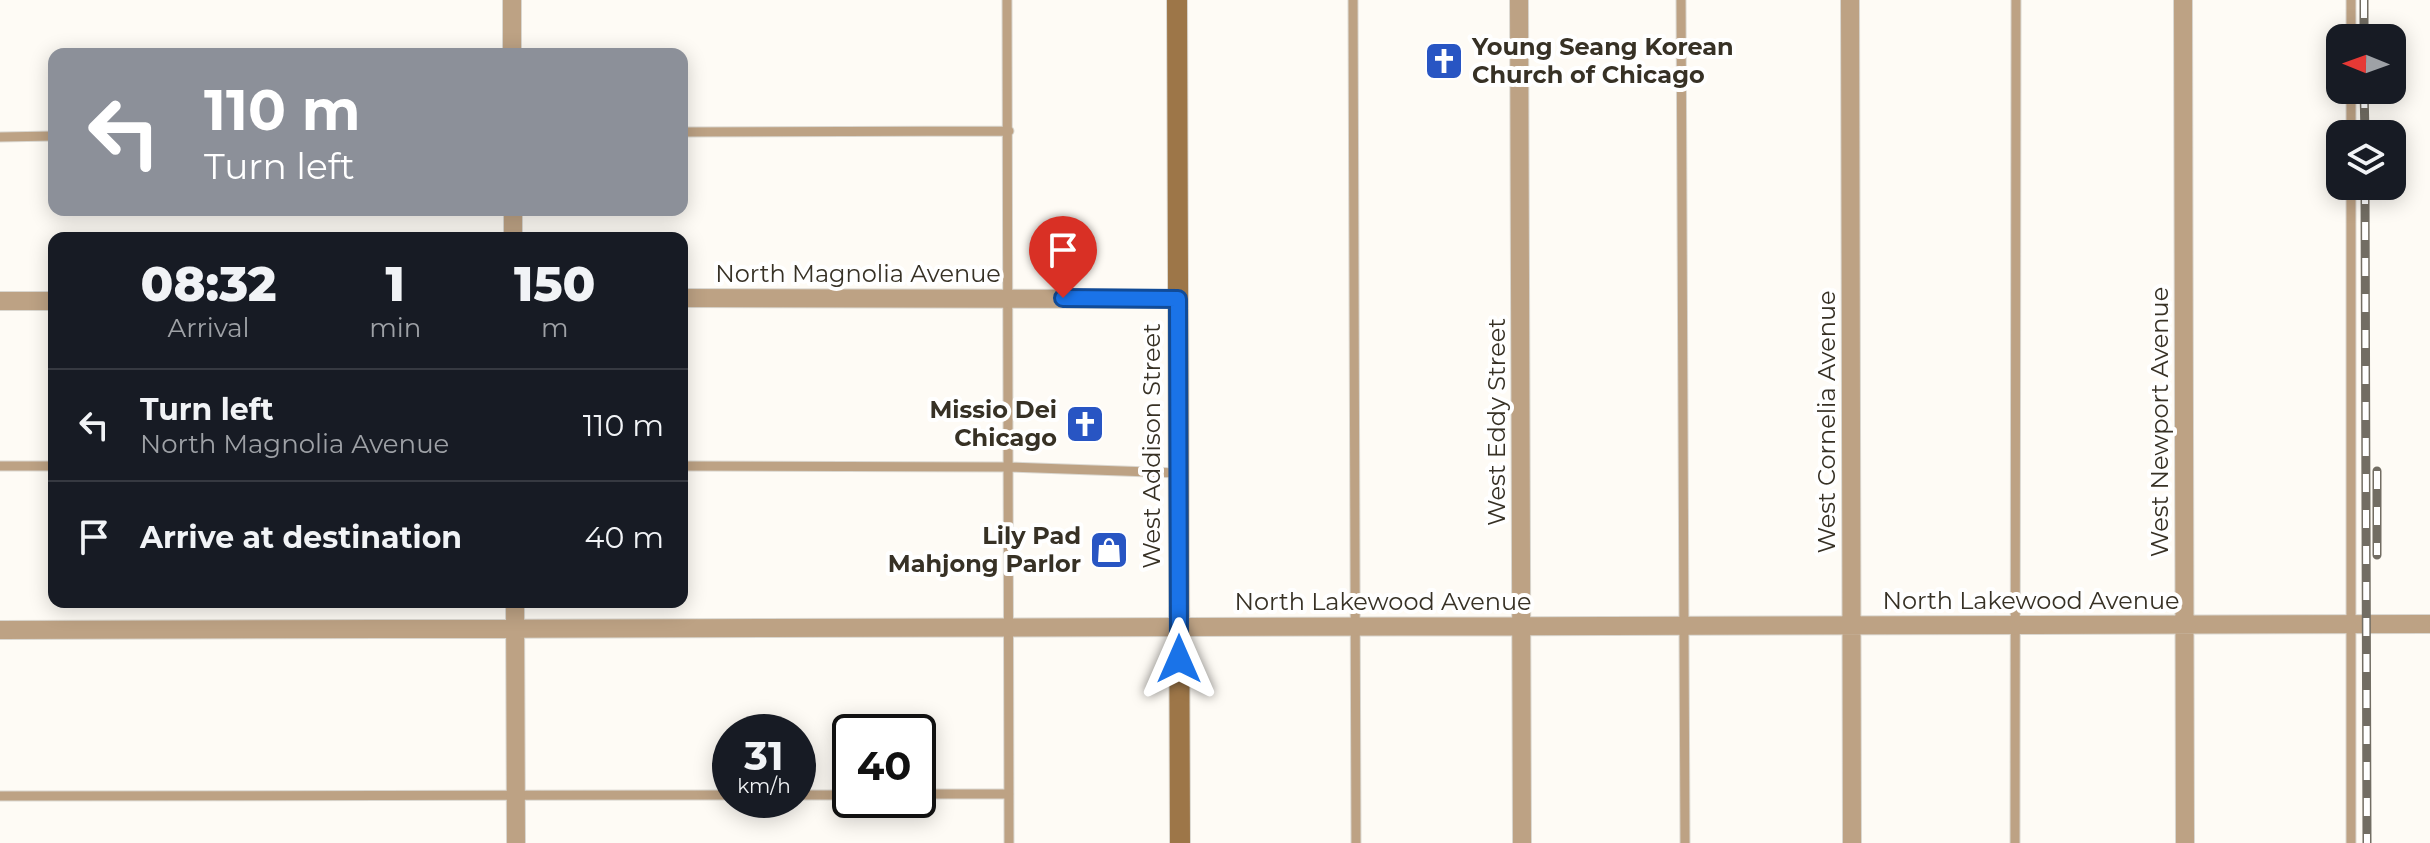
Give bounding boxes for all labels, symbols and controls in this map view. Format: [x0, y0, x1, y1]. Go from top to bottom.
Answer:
north arrow [2326, 24, 2406, 104]
map controls [2326, 24, 2406, 200]
place label: Young Seang Korean Church of Chicago [1471, 32, 1734, 89]
church icon: Young Seang Korean Church of Chicago [1423, 40, 1465, 82]
text: 110 m [204, 76, 361, 144]
icon: left [72, 80, 176, 184]
button: layers [2326, 120, 2406, 200]
text: Turn left [204, 144, 355, 188]
pin [1029, 216, 1097, 298]
icon: arrive [1041, 228, 1085, 272]
text: 08:32 [141, 255, 277, 313]
text: 1 [386, 255, 405, 313]
text: 150 [514, 255, 595, 313]
street label: North Magnolia Avenue [715, 259, 1001, 288]
street label: West Newport Avenue [2145, 287, 2174, 557]
street label: West Cornelia Avenue [1812, 290, 1841, 554]
text: Arrival [168, 312, 250, 344]
text: min [369, 312, 421, 344]
text: m [541, 312, 568, 344]
street label: West Eddy Street [1482, 318, 1511, 526]
street label: West Addison Street [1137, 323, 1166, 569]
text: Turn left [140, 391, 273, 428]
place label: Missio Dei Chicago [929, 395, 1057, 452]
icon: left [72, 403, 116, 447]
church icon: Missio Dei Chicago [1064, 403, 1106, 445]
text: 110 m [583, 407, 664, 444]
text: North Magnolia Avenue [140, 428, 449, 460]
icon: arrive [72, 515, 116, 559]
text: Arrive at destination [140, 519, 462, 556]
text: 40 m [585, 519, 664, 556]
place label: Lily Pad Mahjong Parlor [888, 521, 1081, 578]
shop icon: Lily Pad Mahjong Parlor [1088, 529, 1130, 571]
street label: North Lakewood Avenue [1882, 586, 2180, 615]
street label: North Lakewood Avenue [1234, 587, 1532, 616]
position arrow [1137, 617, 1221, 701]
speed limit sign: 40 [832, 714, 936, 818]
text: 31 [744, 731, 784, 780]
text: km/h [737, 774, 791, 798]

